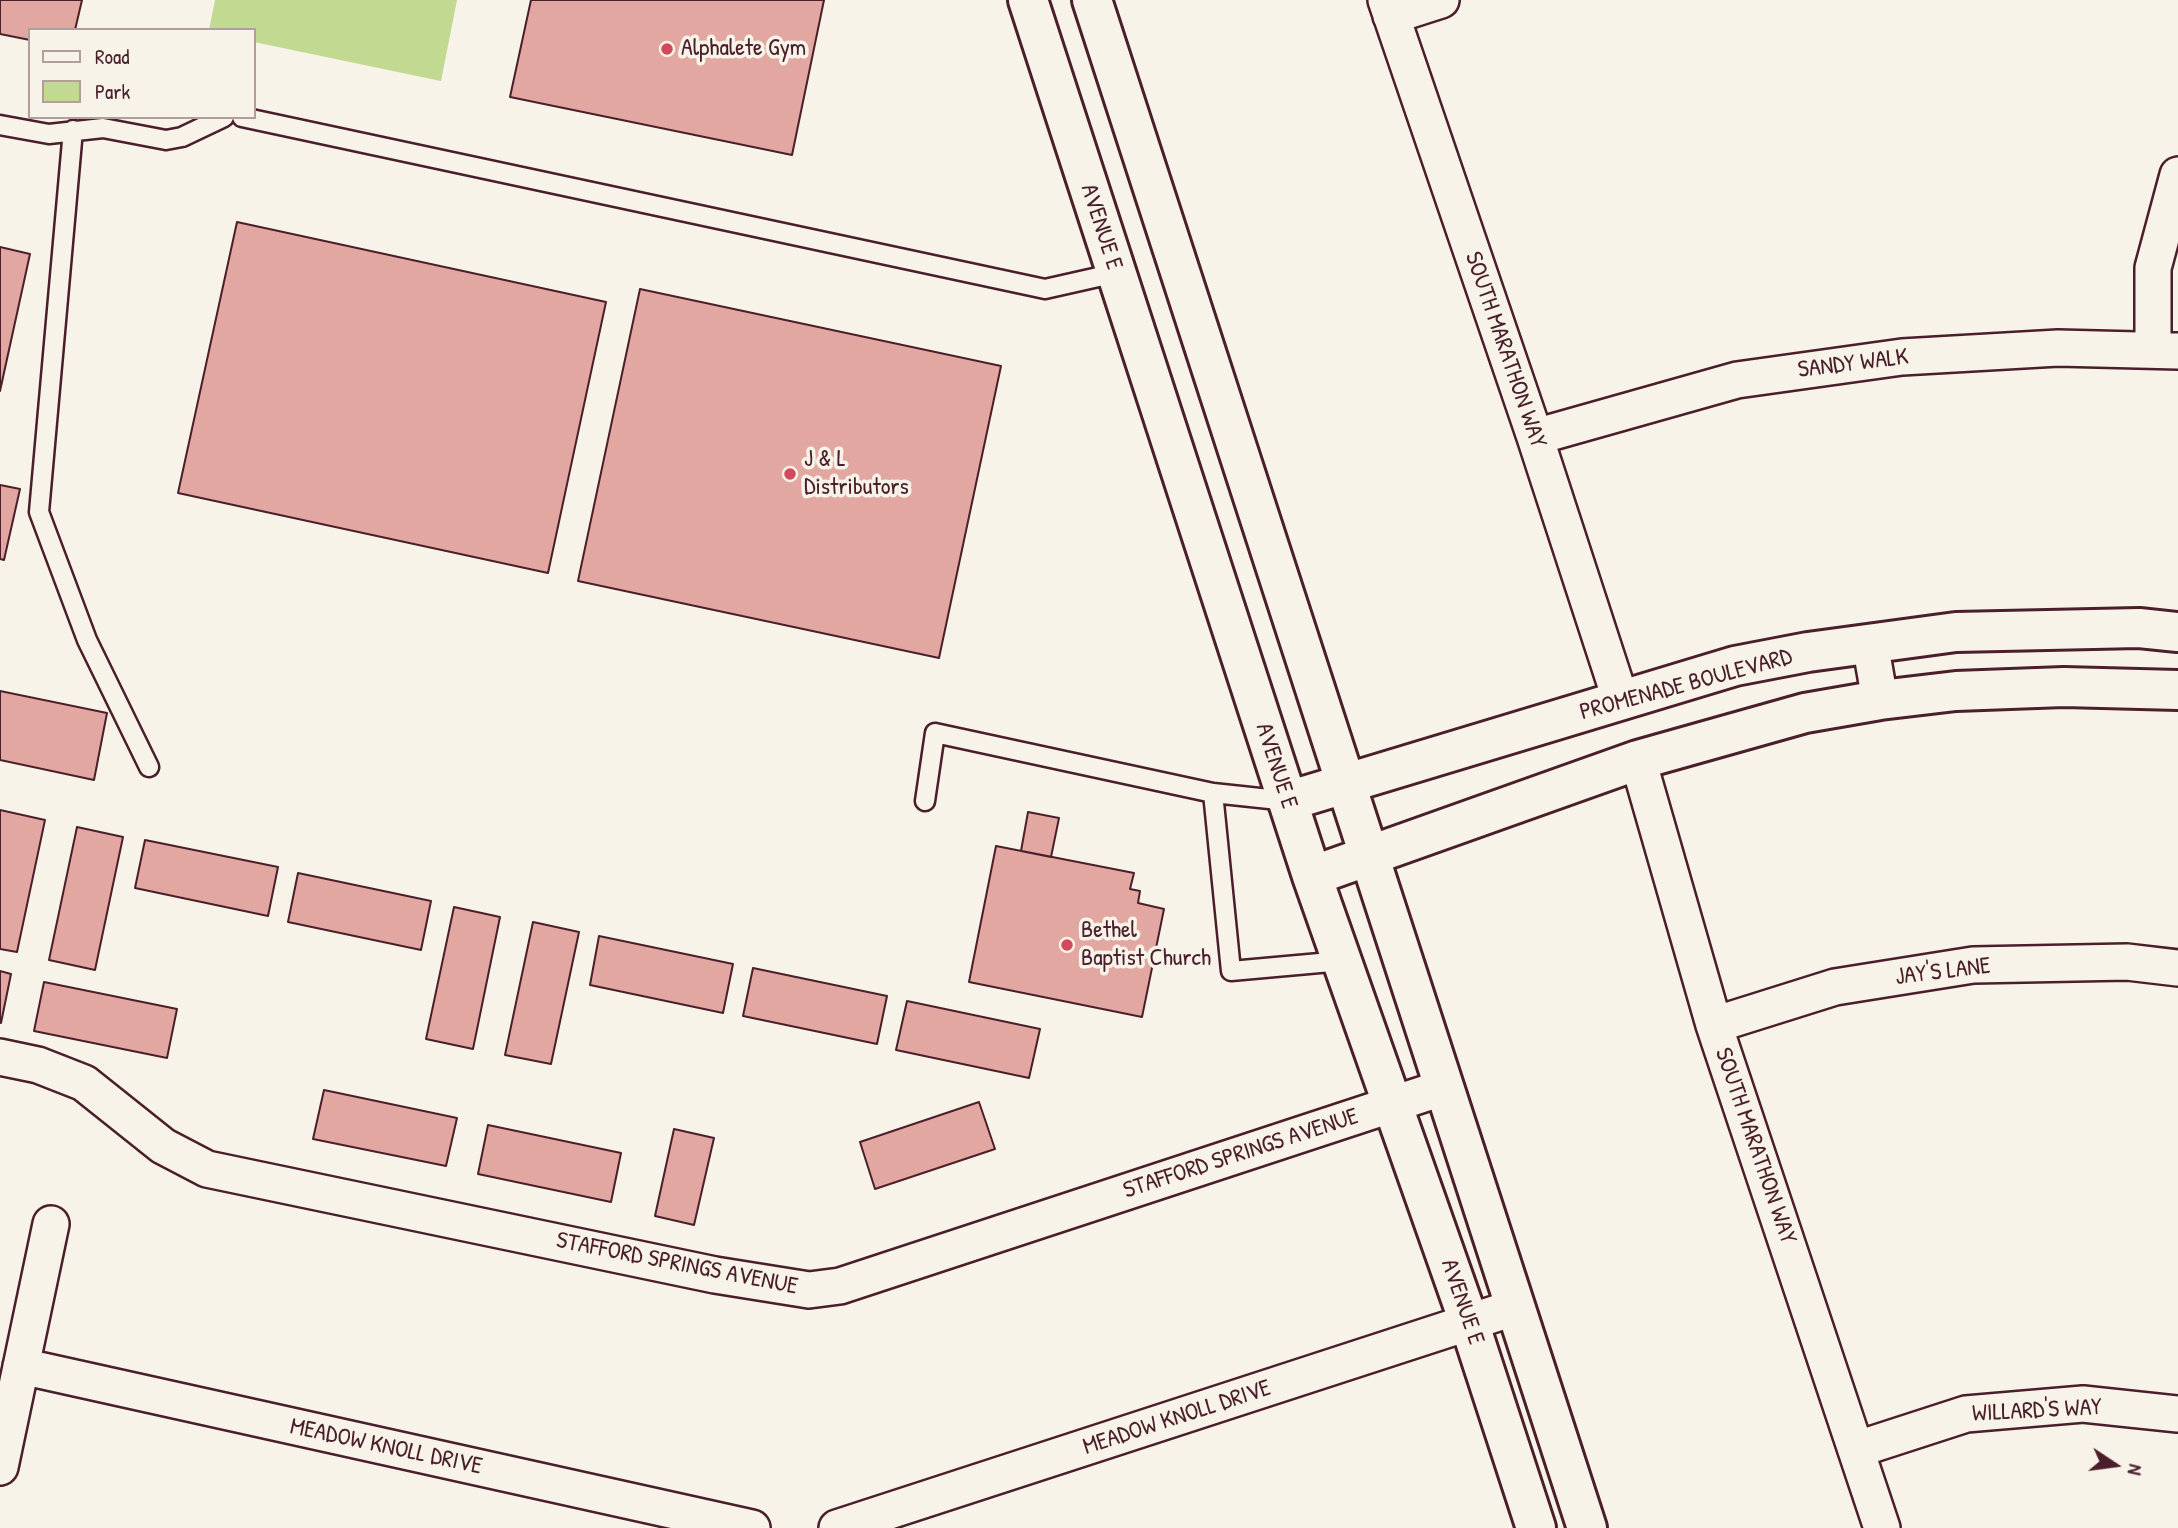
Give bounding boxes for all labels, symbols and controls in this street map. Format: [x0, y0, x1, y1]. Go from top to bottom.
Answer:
legend [28, 28, 256, 119]
place label: Alphalete Gym [681, 35, 806, 63]
marker: Alphalete Gym [659, 41, 675, 57]
text: Road [95, 42, 129, 71]
text: Park [95, 77, 130, 106]
street label: AVENUE E [1074, 180, 1128, 274]
street label: SOUTH MARATHON WAY [1458, 248, 1552, 452]
street label: SANDY WALK [1796, 343, 1910, 385]
place label: J & L Distributors [804, 446, 909, 502]
marker: J & L Distributors [782, 466, 798, 482]
street label: PROMENADE BOULEVARD [1577, 643, 1795, 727]
street label: AVENUE E [1249, 719, 1303, 813]
place label: Bethel Baptist Church [1081, 917, 1211, 973]
marker: Bethel Baptist Church [1059, 937, 1075, 953]
street label: JAY'S LANE [1894, 952, 1992, 992]
street label: SOUTH MARATHON WAY [1708, 1044, 1802, 1248]
street label: STAFFORD SPRINGS AVENUE [1120, 1102, 1362, 1206]
street label: STAFFORD SPRINGS AVENUE [554, 1226, 800, 1302]
street label: AVENUE E [1434, 1255, 1490, 1349]
street label: MEADOW KNOLL DRIVE [1079, 1374, 1275, 1462]
street label: WILLARD'S WAY [1971, 1393, 2103, 1429]
street label: MEADOW KNOLL DRIVE [287, 1413, 485, 1481]
north arrow [2080, 1430, 2150, 1500]
text: N [2122, 1462, 2149, 1478]

